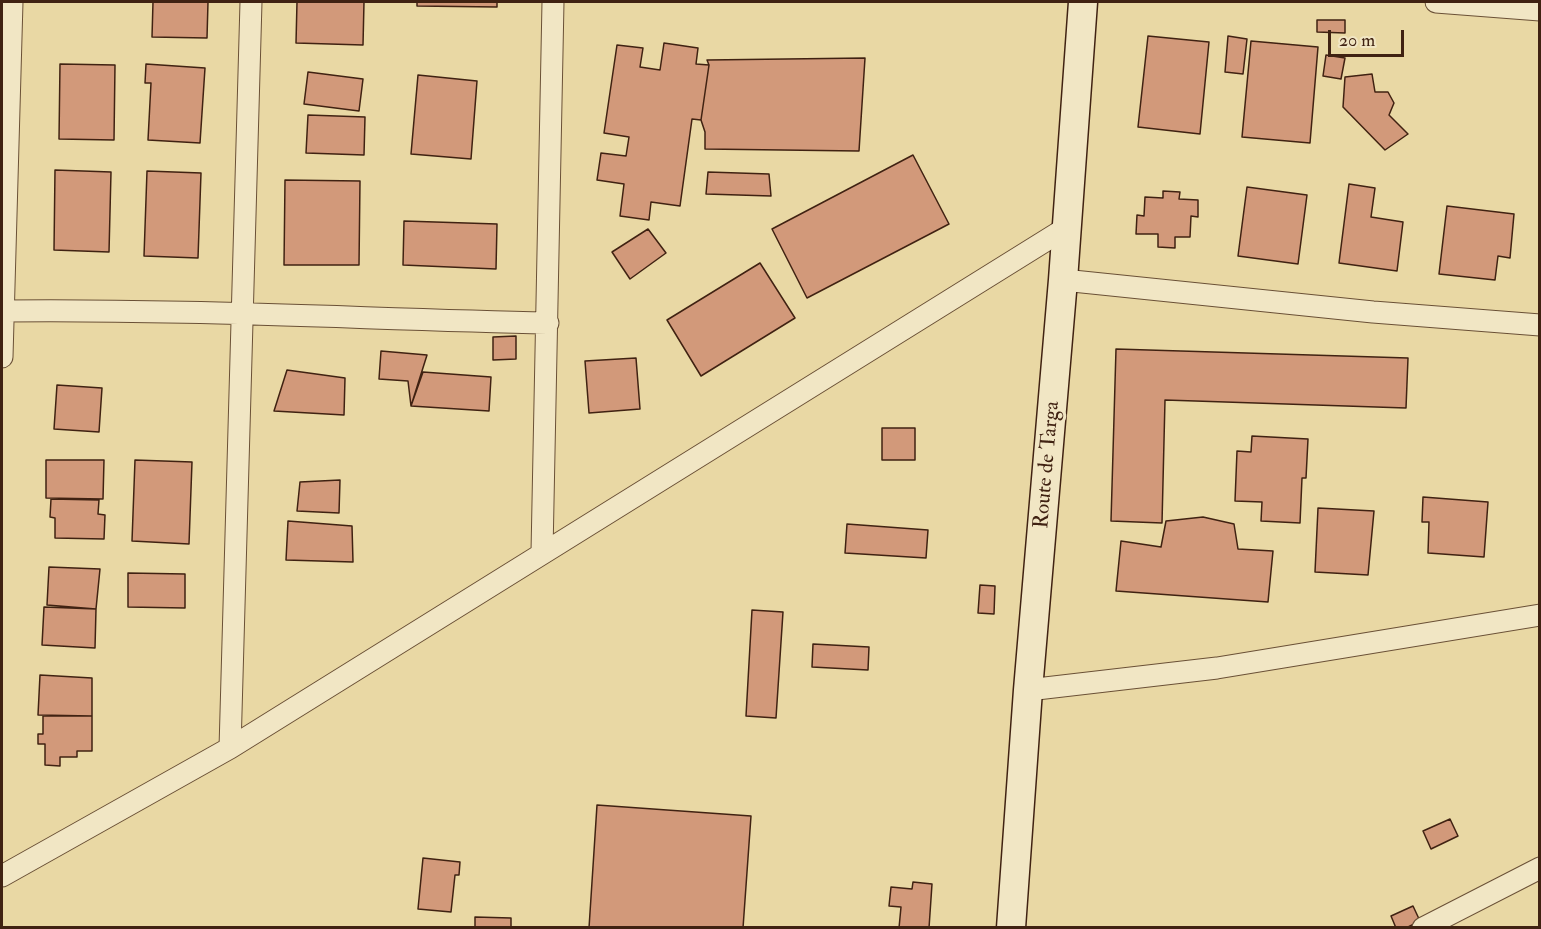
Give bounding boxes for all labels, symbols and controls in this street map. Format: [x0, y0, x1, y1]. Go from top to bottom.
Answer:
scale bar [1331, 18, 1408, 56]
text: 20 m [1339, 29, 1375, 52]
street label: Route de Targa [1030, 400, 1066, 530]

